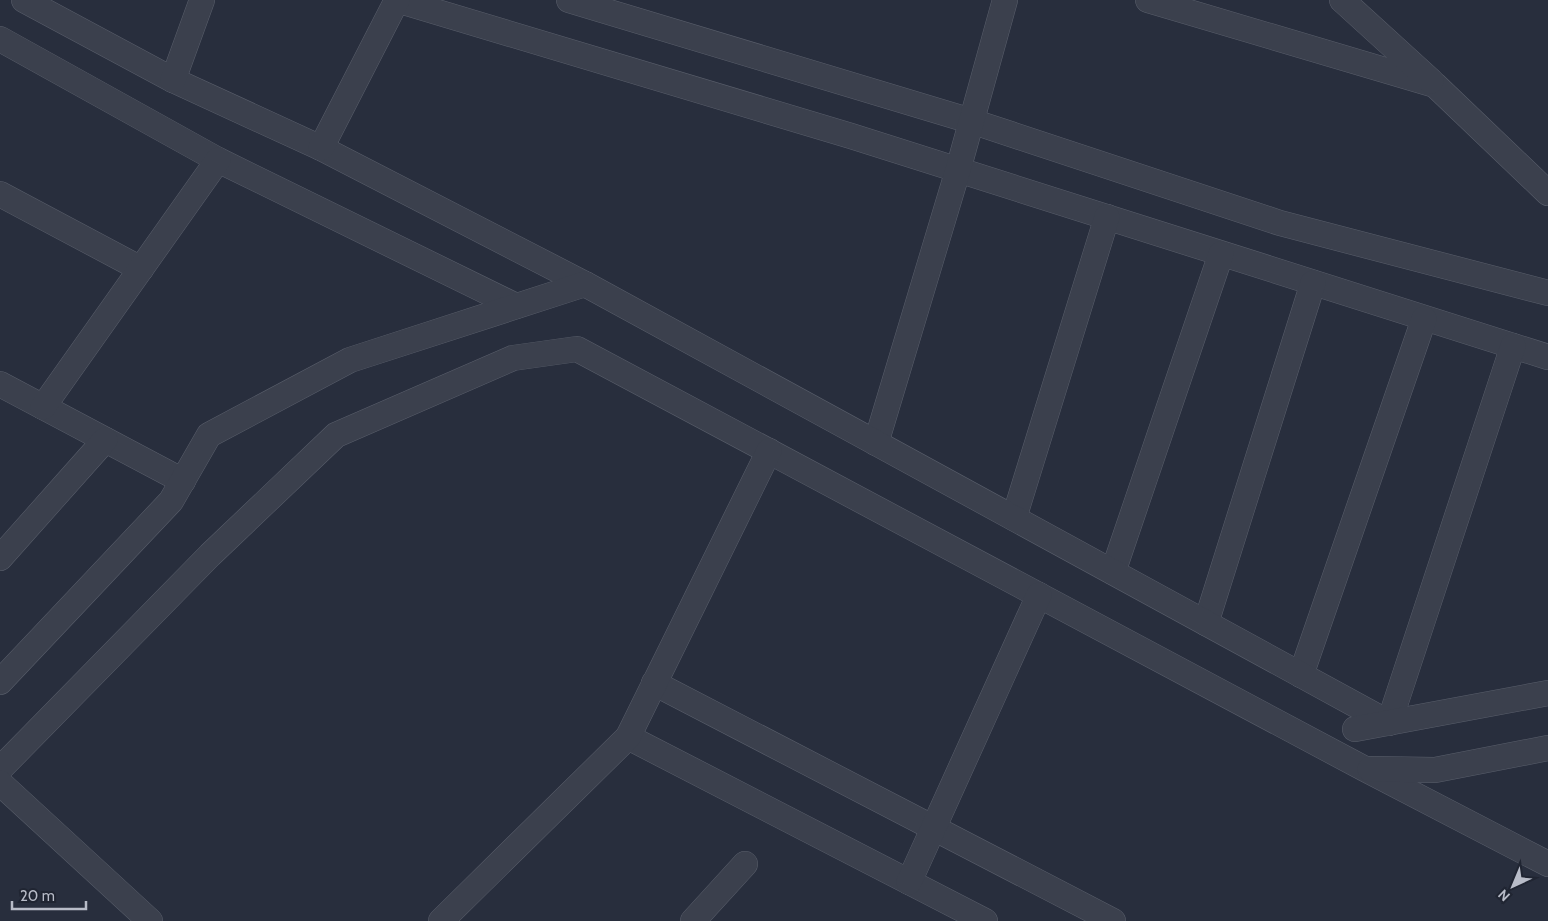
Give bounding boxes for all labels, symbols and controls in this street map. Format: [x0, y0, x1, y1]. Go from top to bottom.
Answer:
north arrow [1488, 861, 1538, 911]
scale bar [12, 878, 86, 910]
text: N [1494, 885, 1514, 905]
text: 20 m [20, 887, 55, 905]

